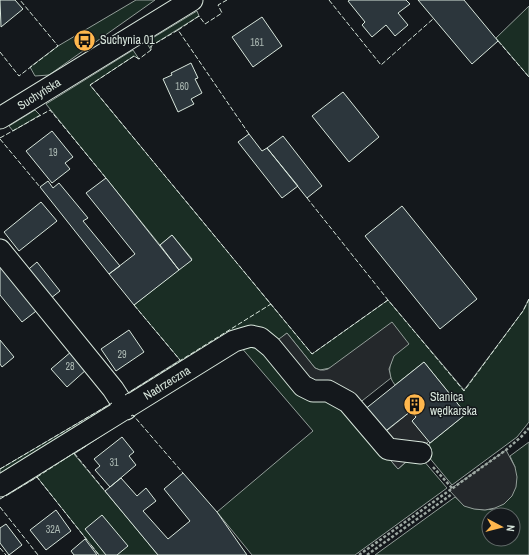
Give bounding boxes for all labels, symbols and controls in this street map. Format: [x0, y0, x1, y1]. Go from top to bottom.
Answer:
bus stop icon: Suchynia 01 [71, 27, 97, 53]
place label: Suchynia 01 [100, 32, 155, 48]
house number: 161 [250, 36, 264, 49]
street label: Suchyńska [14, 74, 64, 114]
house number: 160 [175, 80, 189, 93]
house number: 19 [48, 146, 58, 159]
house number: 29 [117, 348, 127, 361]
house number: 28 [65, 360, 75, 373]
street label: Nadrzeczna [140, 362, 194, 404]
place label: Stanica wędkarska [430, 389, 478, 419]
building icon: Stanica wędkarska [401, 391, 427, 417]
house number: 31 [109, 456, 119, 469]
north arrow [481, 507, 521, 547]
house number: 32A [46, 523, 61, 536]
text: N [504, 524, 518, 532]

